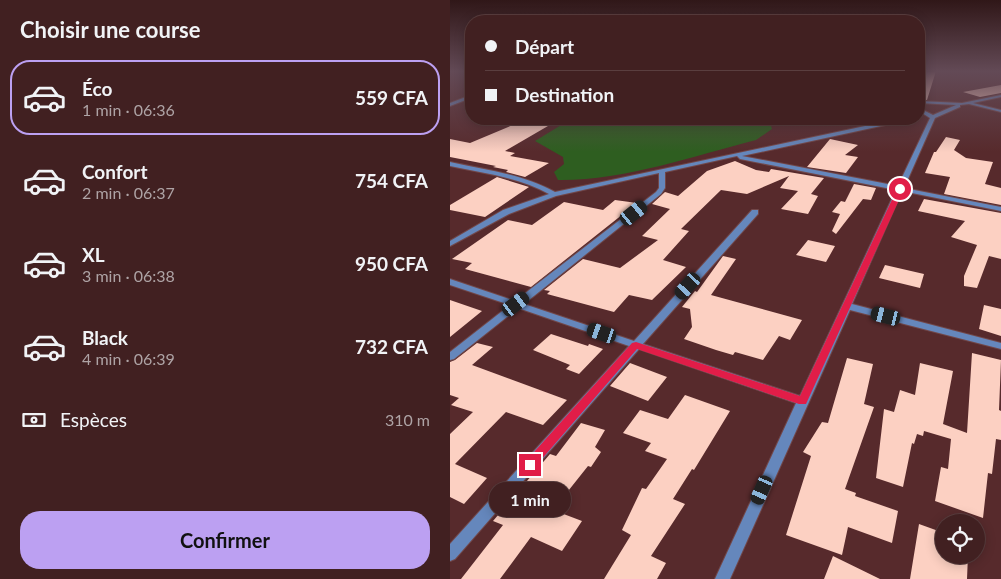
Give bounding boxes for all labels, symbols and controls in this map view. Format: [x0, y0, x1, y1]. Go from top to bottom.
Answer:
text: Choisir une course [20, 16, 201, 43]
text: Départ [515, 35, 574, 58]
icon: car [22, 75, 67, 120]
text: Éco [82, 77, 112, 100]
text: Destination [515, 83, 614, 106]
text: 559 CFA [355, 86, 428, 109]
text: 1 min · 06:36 [82, 100, 175, 119]
icon: car [22, 158, 67, 203]
text: Confort [82, 160, 147, 183]
text: 754 CFA [355, 169, 428, 192]
route start [889, 178, 911, 200]
text: 2 min · 06:37 [82, 183, 175, 202]
car [617, 198, 650, 228]
icon: car [22, 241, 67, 286]
text: XL [82, 243, 105, 266]
text: 950 CFA [355, 252, 428, 275]
text: 3 min · 06:38 [82, 266, 175, 285]
car [672, 270, 703, 302]
car [499, 289, 532, 319]
car [869, 305, 902, 327]
car [585, 321, 618, 345]
icon: car [22, 324, 67, 369]
text: Black [82, 326, 128, 349]
text: 732 CFA [355, 335, 428, 358]
text: 4 min · 06:39 [82, 349, 175, 368]
icon: cash [20, 406, 48, 434]
text: Espèces [60, 408, 127, 431]
text: 310 m [385, 410, 430, 429]
route end [519, 454, 541, 476]
car [749, 473, 774, 507]
callout: 1 min [489, 482, 571, 518]
text: 1 min [510, 490, 550, 509]
button: Confirmer [20, 511, 430, 569]
map controls [935, 514, 985, 564]
button: locate [935, 514, 985, 564]

